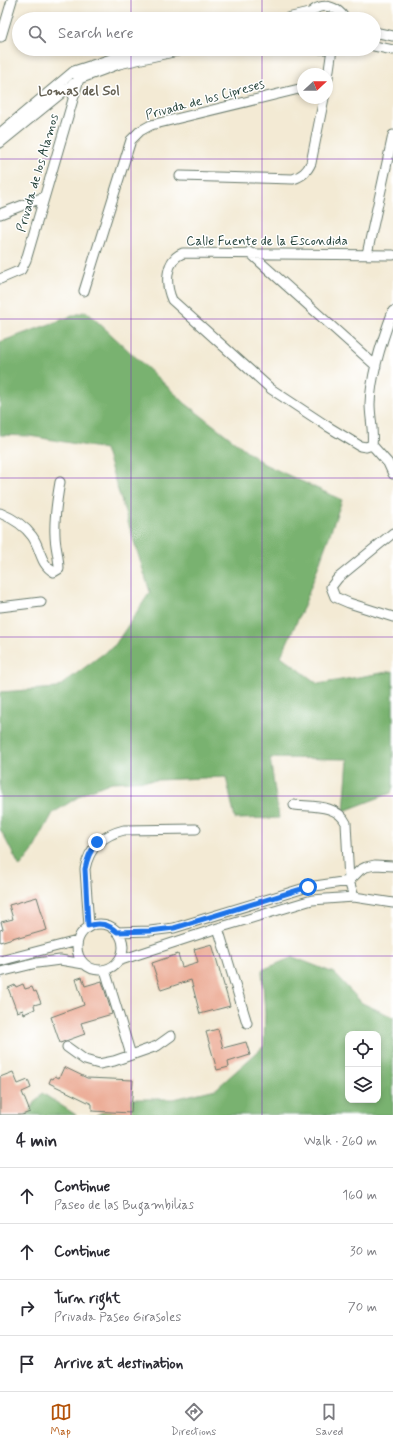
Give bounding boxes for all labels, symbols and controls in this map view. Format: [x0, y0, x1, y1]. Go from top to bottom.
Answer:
search box [12, 12, 381, 56]
icon: search [26, 23, 48, 45]
text: Search here [58, 24, 134, 44]
north arrow [297, 68, 333, 104]
street label: Privada de los Cipreses [144, 76, 266, 124]
district label: Lomas del Sol [38, 82, 120, 100]
street label: Privada de los Alamos [13, 112, 63, 234]
street label: Calle Fuente de la Escondida [186, 233, 348, 250]
route end [88, 833, 106, 851]
route start [299, 878, 317, 896]
map controls [345, 1031, 381, 1103]
button: locate [345, 1031, 381, 1067]
button: layers [345, 1067, 381, 1103]
text: 4 min [16, 1130, 57, 1152]
text: Walk · 260 m [304, 1133, 377, 1150]
text: Continue [54, 1177, 110, 1197]
icon: ahead [16, 1185, 38, 1207]
text: 160 m [342, 1187, 377, 1204]
text: Paseo de las Bugambilias [54, 1197, 194, 1214]
icon: ahead [16, 1241, 38, 1263]
text: Continue [54, 1242, 110, 1262]
text: 30 m [350, 1243, 377, 1260]
text: Turn right [54, 1289, 121, 1309]
icon: right [16, 1297, 38, 1319]
text: 70 m [348, 1299, 377, 1316]
text: Privada Paseo Girasoles [54, 1309, 181, 1326]
icon: arrive [16, 1353, 38, 1375]
text: Arrive at destination [54, 1354, 183, 1374]
tab: Map [50, 1401, 72, 1439]
tab: Directions [171, 1401, 216, 1439]
tab: Saved [316, 1401, 343, 1439]

